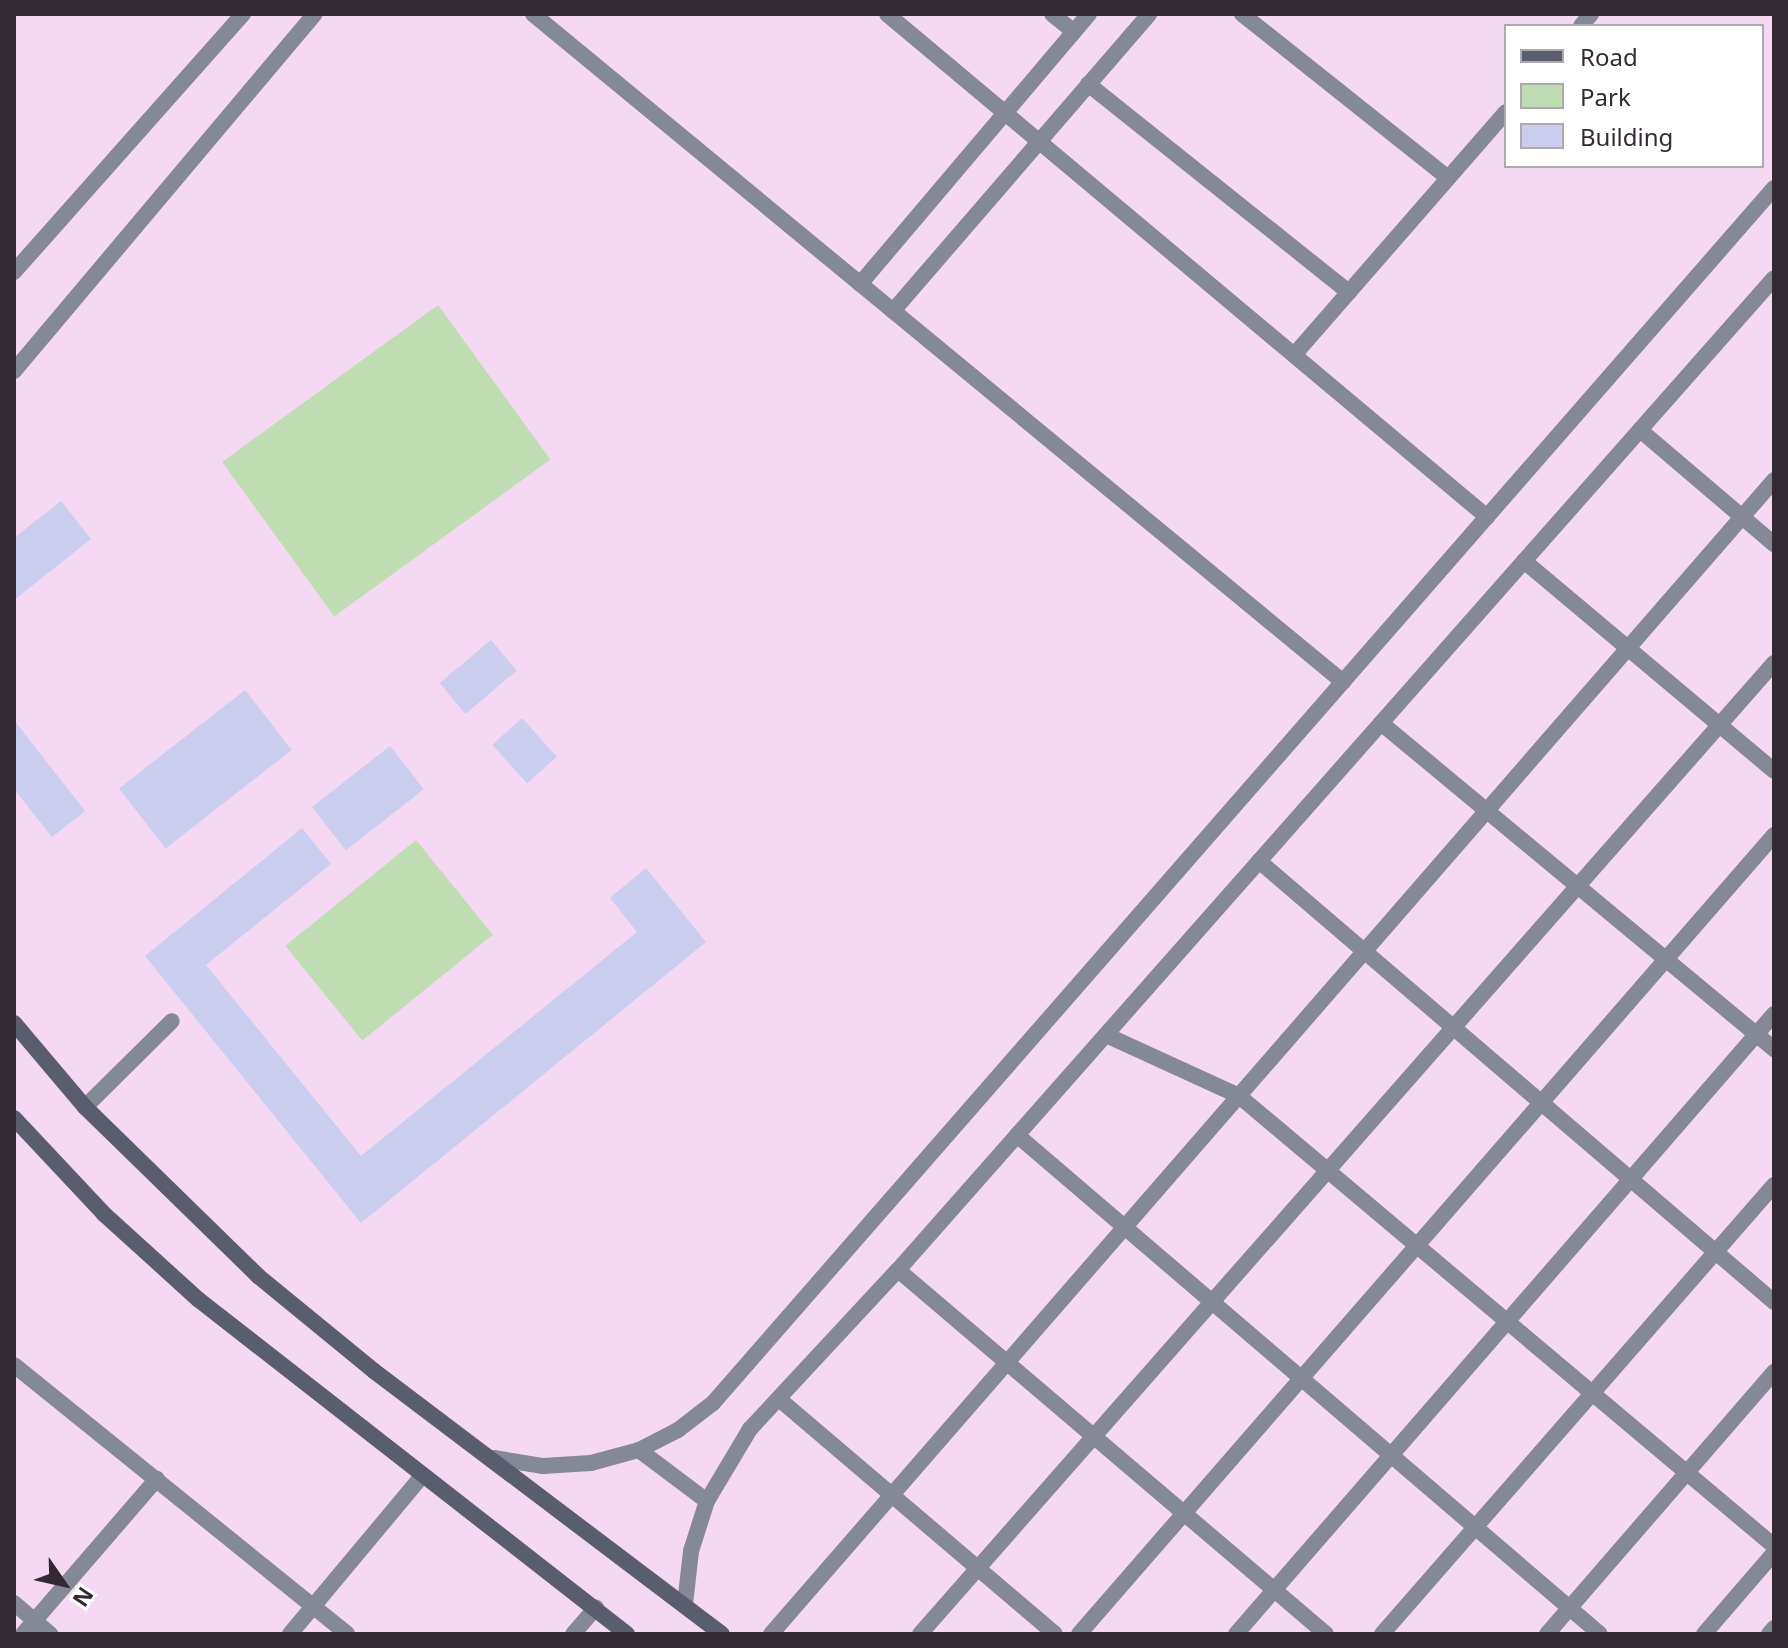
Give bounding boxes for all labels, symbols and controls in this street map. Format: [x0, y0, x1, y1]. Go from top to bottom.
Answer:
legend [1504, 24, 1764, 168]
text: Road [1580, 40, 1638, 73]
text: Park [1580, 80, 1631, 113]
text: Building [1580, 120, 1673, 153]
north arrow [24, 1544, 104, 1624]
text: N [66, 1582, 101, 1613]

